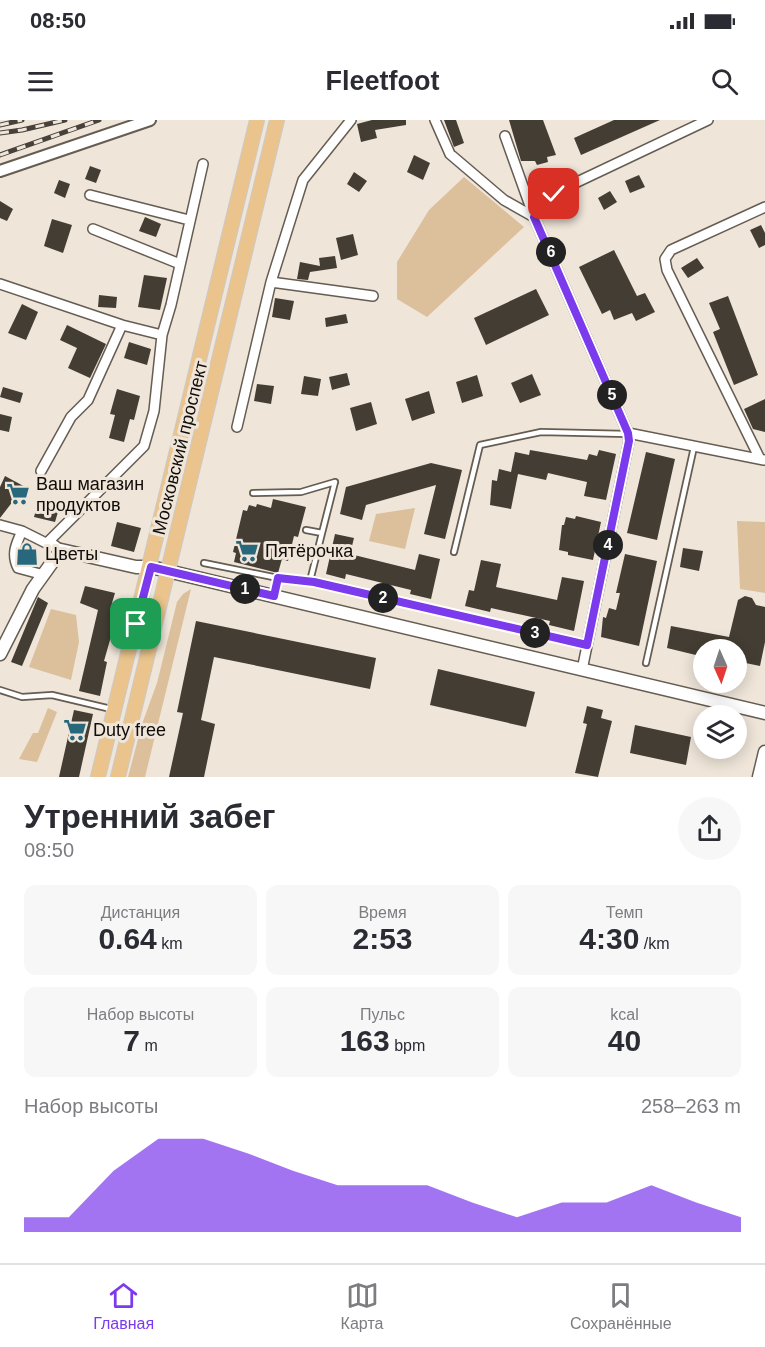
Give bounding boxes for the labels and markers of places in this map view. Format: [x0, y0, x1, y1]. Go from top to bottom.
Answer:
pin [528, 168, 579, 219]
pin: 6 [536, 237, 566, 267]
pin: 5 [597, 380, 627, 410]
place label: Ваш магазин продуктов [36, 474, 144, 515]
supermarket icon: Ваш магазин продуктов [5, 481, 31, 507]
pin: 4 [593, 530, 623, 560]
supermarket icon: Пятёрочка [234, 538, 260, 564]
shop icon: Цветы [14, 541, 40, 567]
place label: Пятёрочка [265, 541, 354, 561]
place label: Цветы [45, 544, 98, 564]
pin: 1 [230, 574, 260, 604]
pin: 2 [368, 583, 398, 613]
pin [110, 598, 161, 649]
pin: 3 [520, 618, 550, 648]
supermarket icon: Duty free [62, 717, 88, 743]
place label: Duty free [93, 720, 166, 740]

